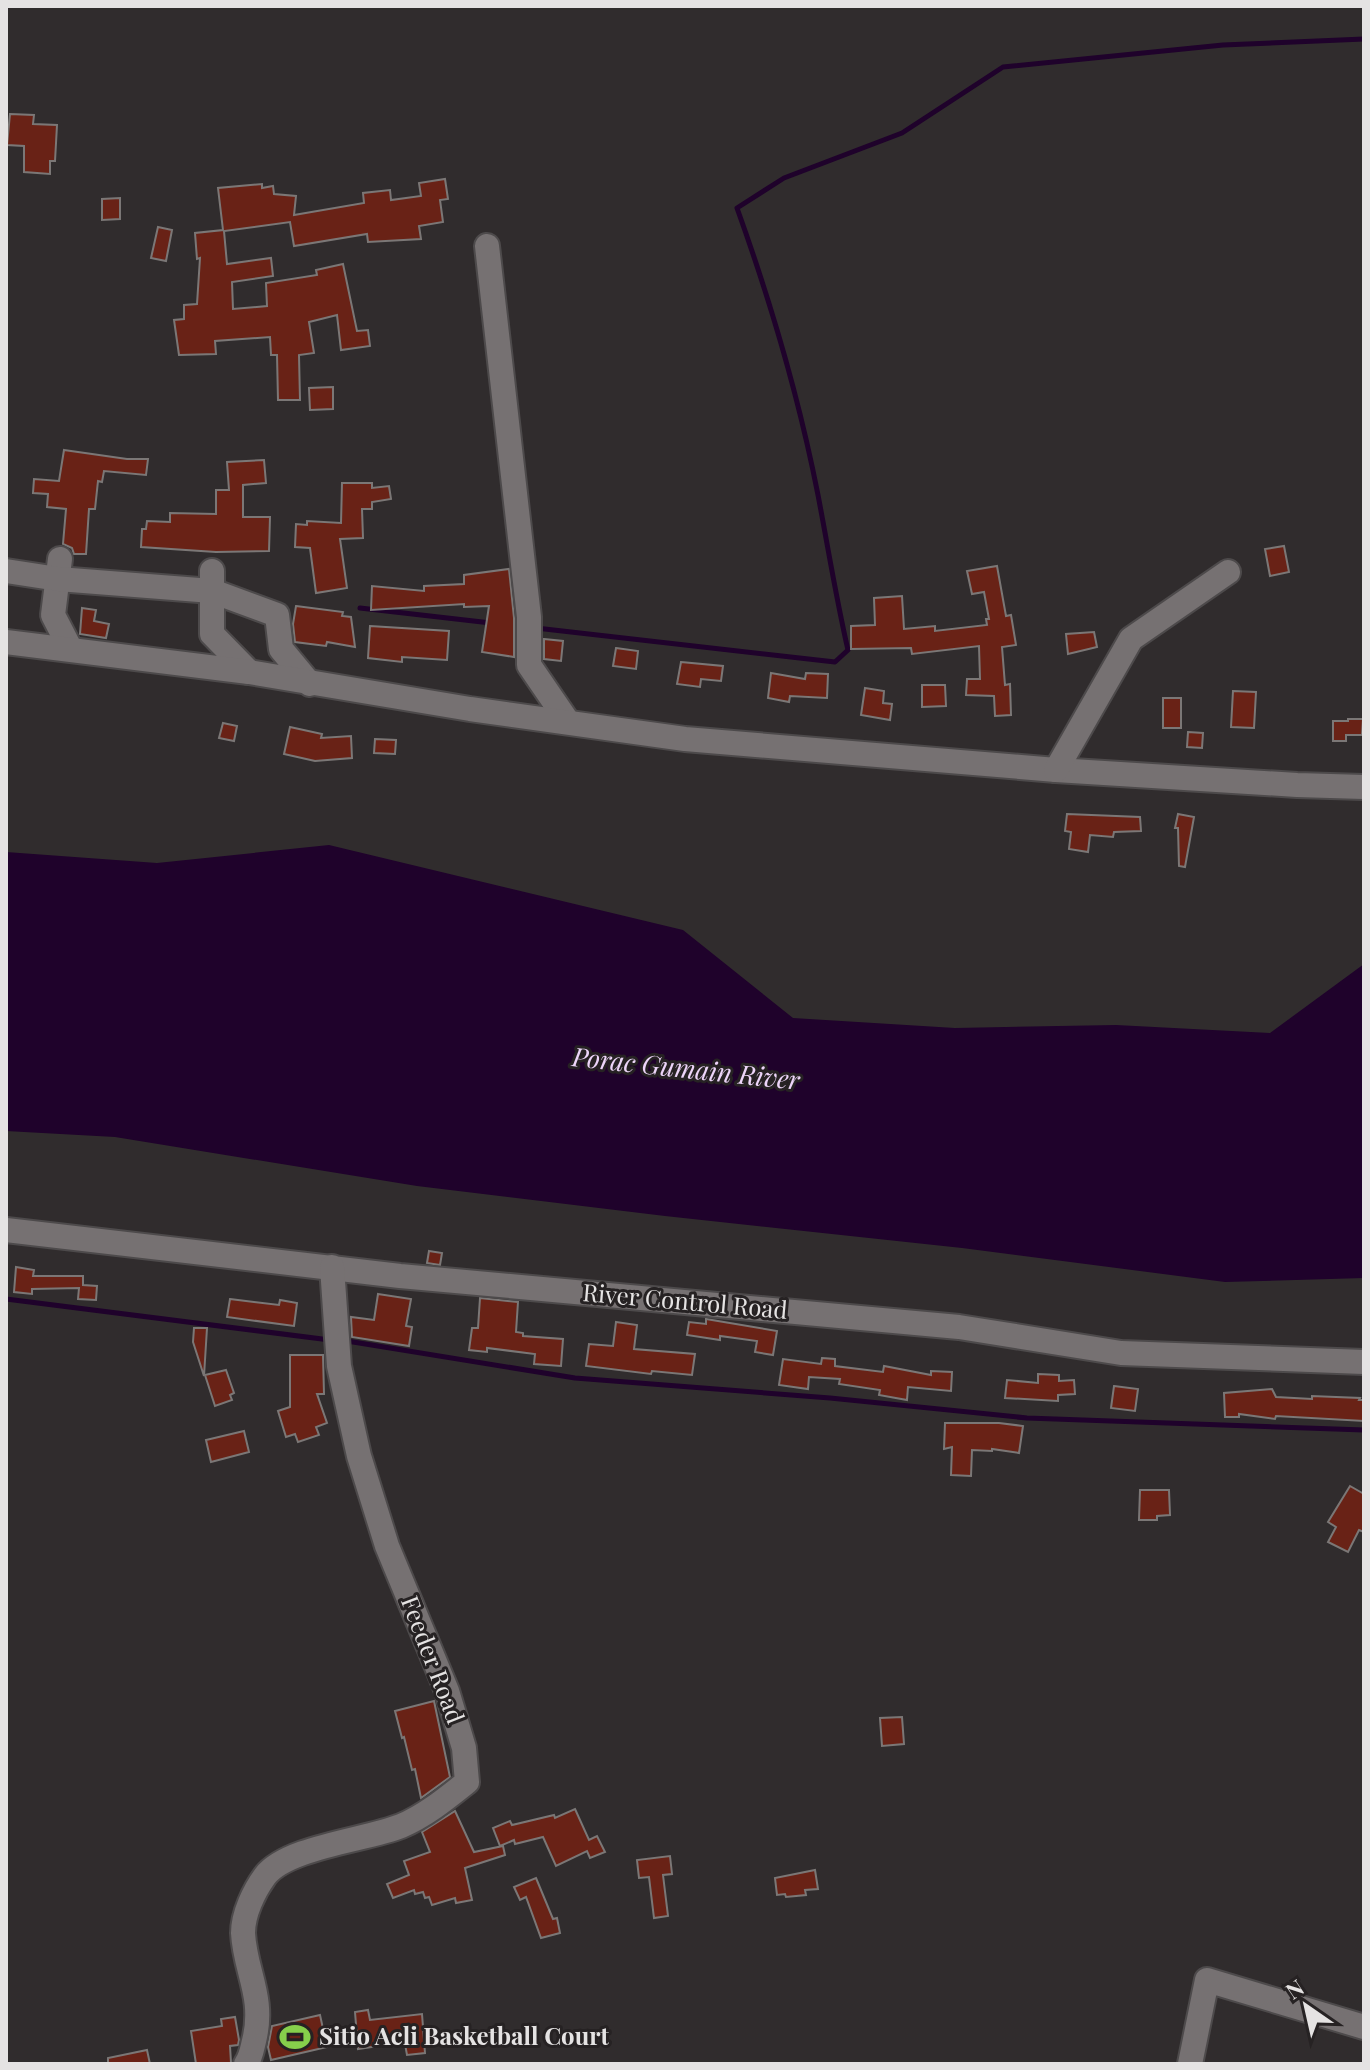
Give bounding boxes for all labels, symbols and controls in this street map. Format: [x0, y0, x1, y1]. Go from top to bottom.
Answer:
water label: Porac Gumain River [570, 1038, 802, 1097]
street label: River Control Road [581, 1275, 789, 1325]
street label: Feeder Road [395, 1591, 473, 1728]
north arrow [1266, 1966, 1346, 2046]
text: N [1279, 1972, 1309, 2005]
place label: Sitio Acli Basketball Court [319, 2019, 609, 2051]
sports icon: Sitio Acli Basketball Court [278, 2020, 312, 2054]

